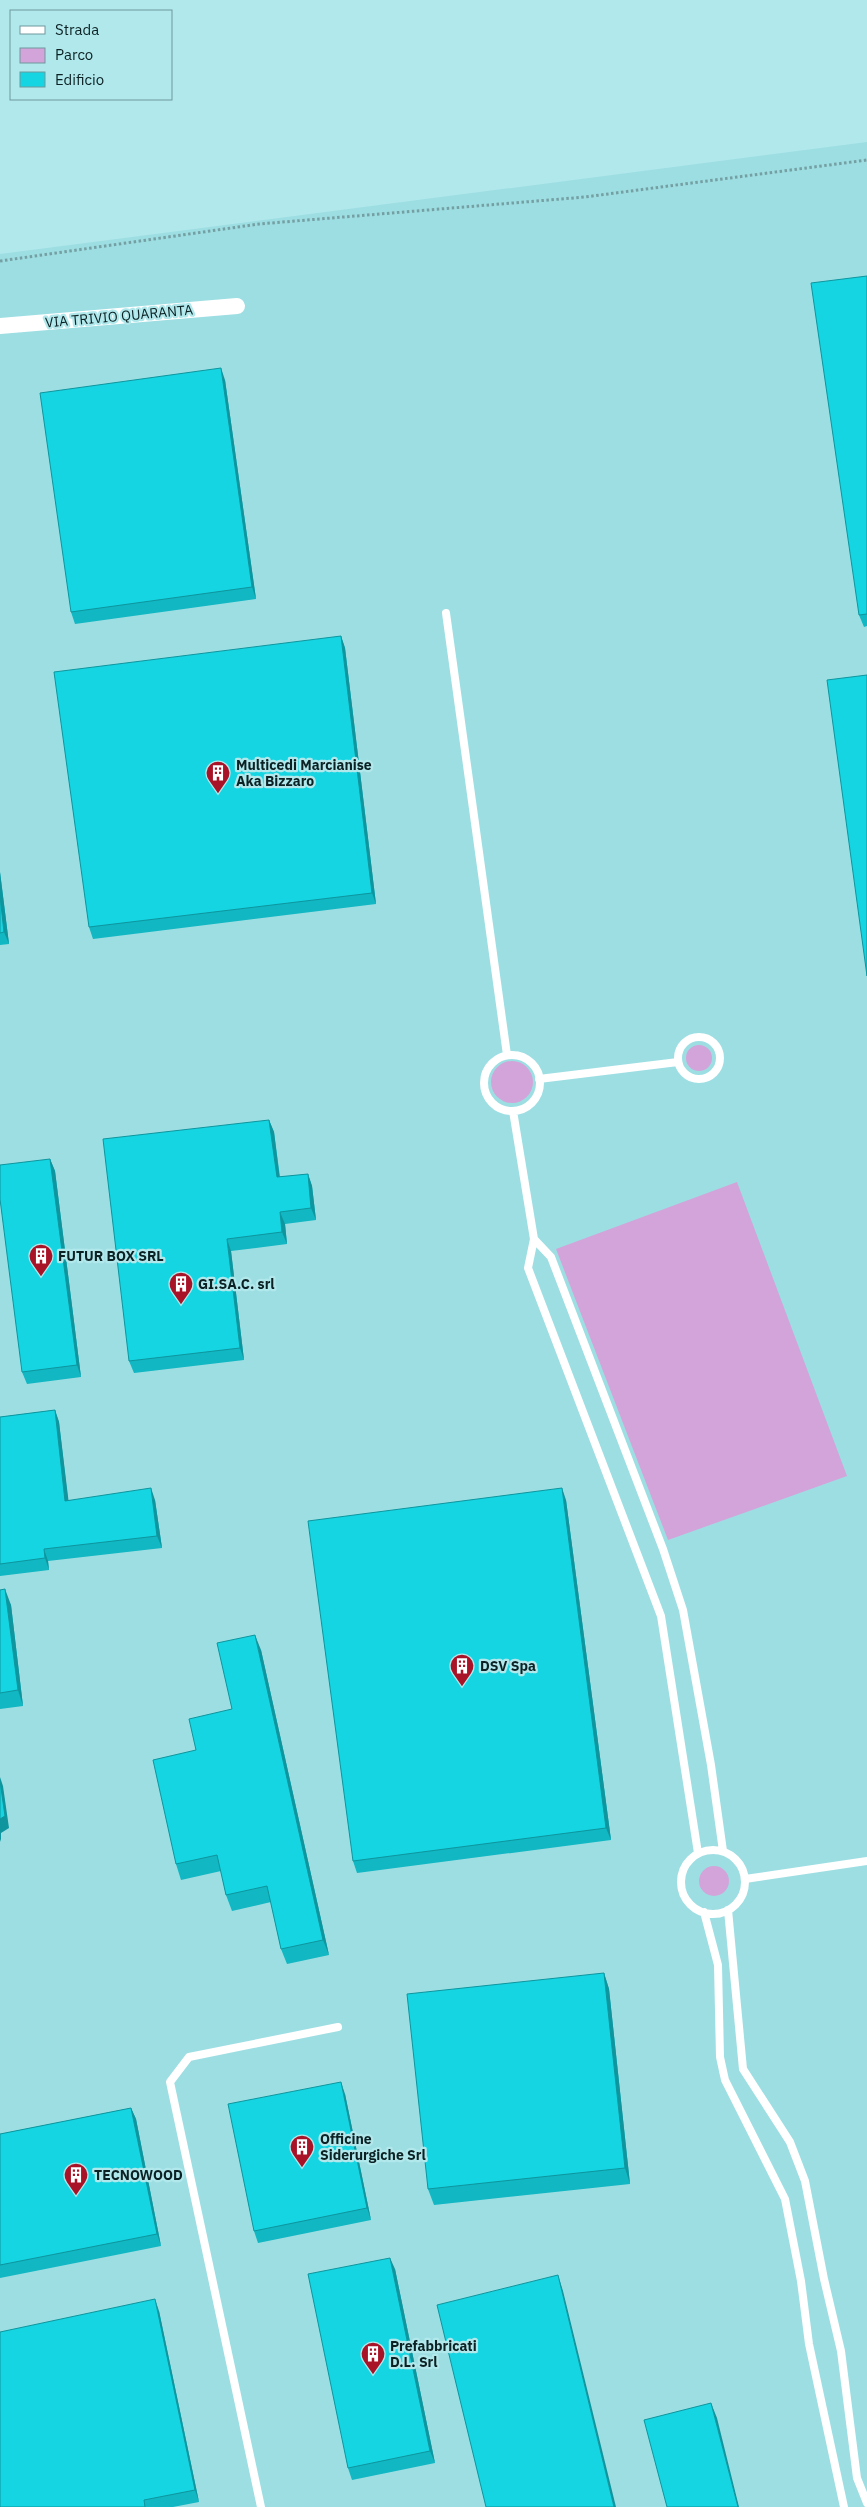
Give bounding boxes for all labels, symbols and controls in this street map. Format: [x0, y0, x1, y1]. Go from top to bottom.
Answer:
legend [10, 10, 172, 100]
text: Strada [55, 20, 99, 39]
text: Parco [55, 45, 93, 64]
text: Edificio [55, 70, 104, 89]
street label: VIA TRIVIO QUARANTA [44, 301, 194, 331]
place label: Multicedi Marcianise Aka Bizzaro [236, 756, 372, 790]
building icon: Multicedi Marcianise Aka Bizzaro [205, 760, 231, 794]
building icon: FUTUR BOX SRL [28, 1243, 54, 1277]
place label: FUTUR BOX SRL [58, 1247, 164, 1265]
building icon: GI.SA.C. srl [168, 1271, 194, 1305]
place label: GI.SA.C. srl [198, 1275, 275, 1293]
building icon: DSV Spa [449, 1653, 475, 1687]
place label: DSV Spa [480, 1657, 536, 1675]
place label: Officine Siderurgiche Srl [320, 2130, 426, 2164]
building icon: Officine Siderurgiche Srl [289, 2134, 315, 2168]
building icon: TECNOWOOD [63, 2162, 89, 2196]
place label: TECNOWOOD [94, 2166, 183, 2184]
place label: Prefabbricati D.L. Srl [390, 2337, 477, 2371]
building icon: Prefabbricati D.L. Srl [360, 2341, 386, 2375]

